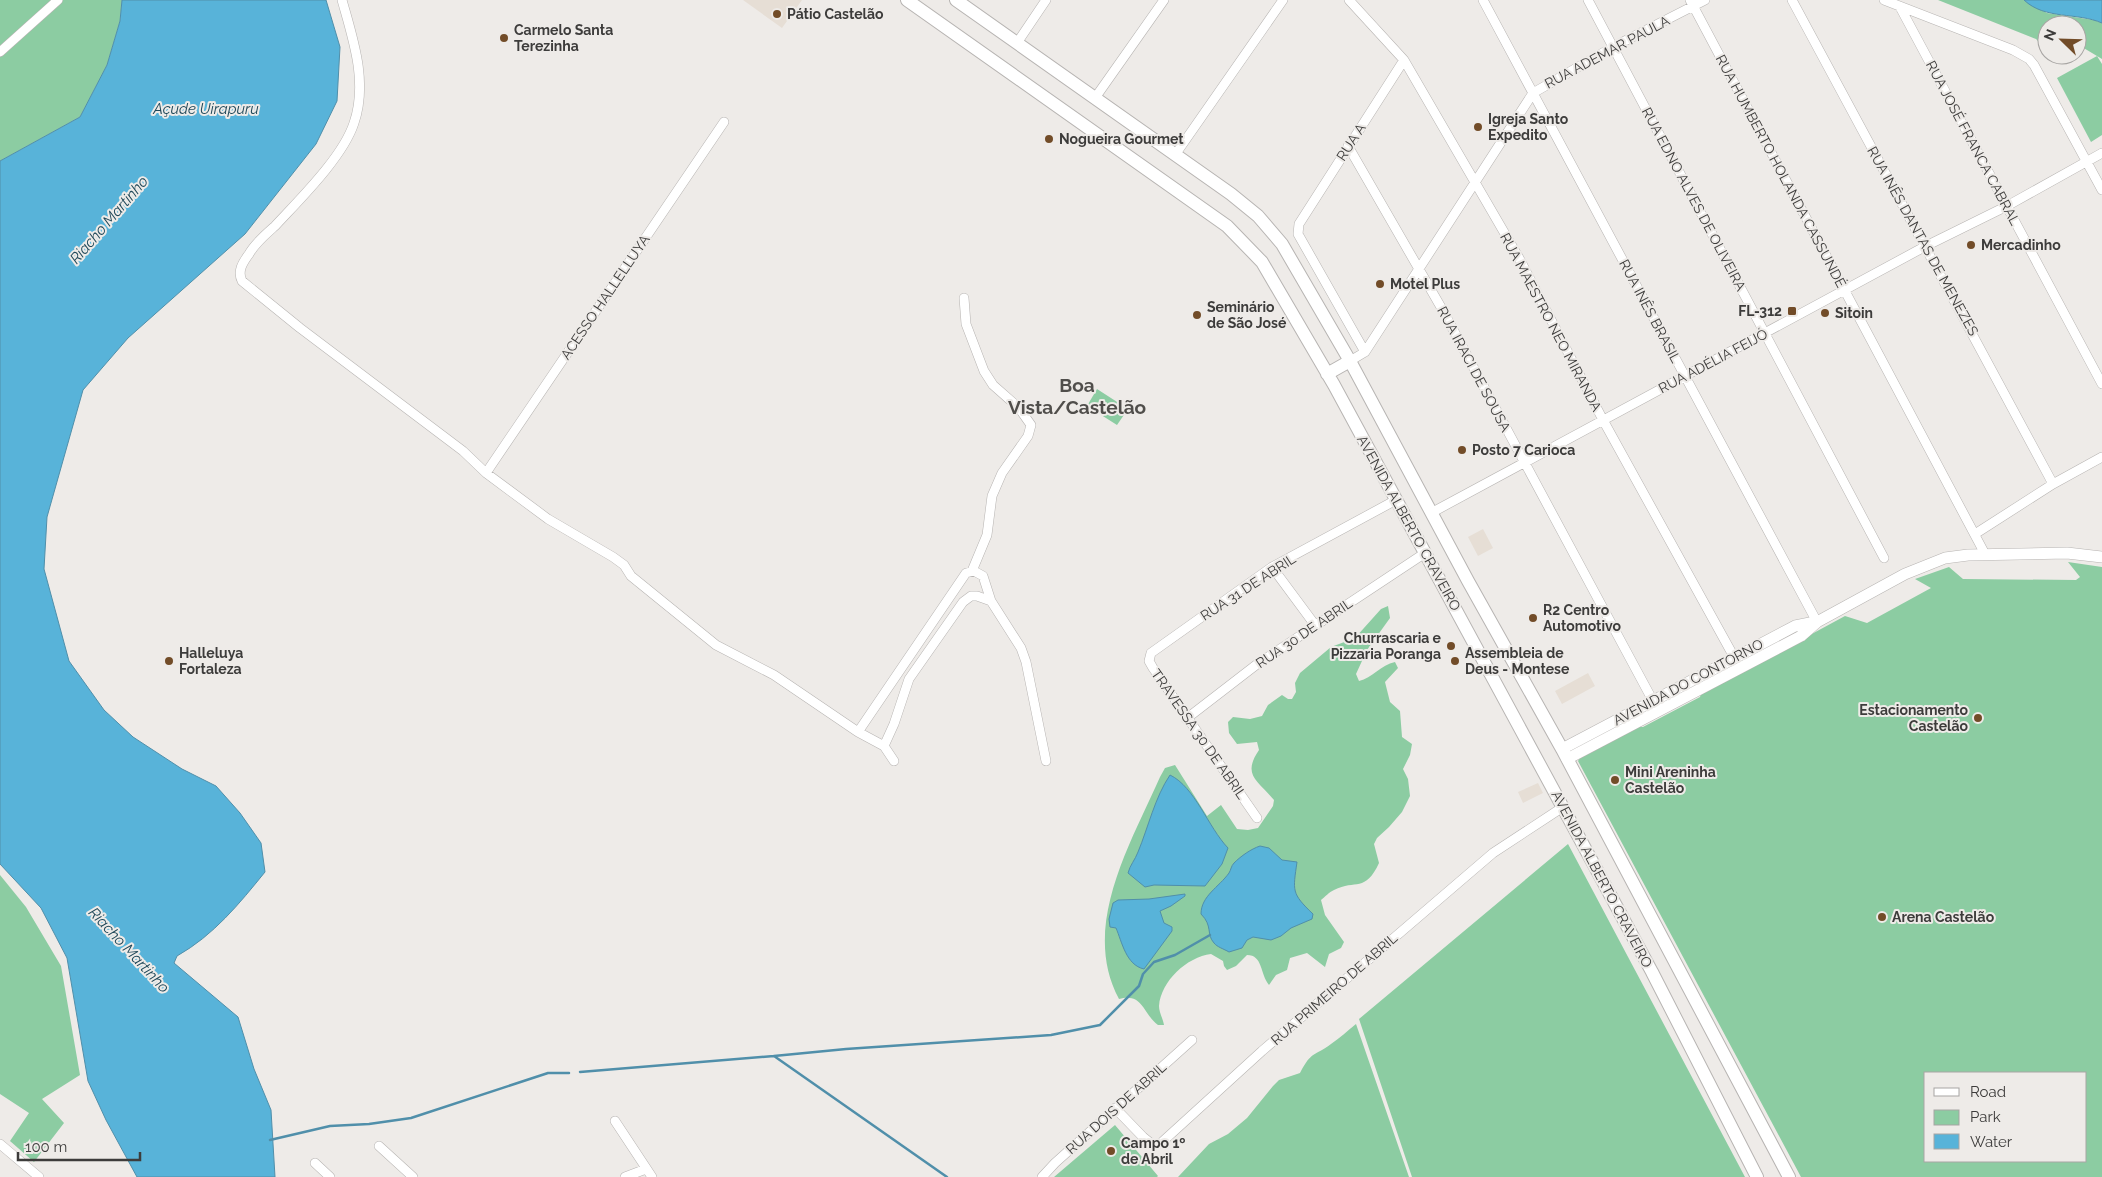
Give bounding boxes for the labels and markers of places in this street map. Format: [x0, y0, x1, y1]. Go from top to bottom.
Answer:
place label: Pátio Castelão [787, 6, 884, 22]
marker: Pátio Castelão [771, 8, 783, 20]
place label: Carmelo Santa Terezinha [514, 22, 613, 54]
marker: Carmelo Santa Terezinha [498, 32, 510, 44]
place label: Igreja Santo Expedito [1488, 111, 1569, 143]
marker: Igreja Santo Expedito [1472, 121, 1484, 133]
place label: Nogueira Gourmet [1059, 131, 1184, 147]
marker: Nogueira Gourmet [1043, 133, 1055, 145]
place label: Mercadinho [1981, 237, 2061, 253]
marker: Mercadinho [1965, 239, 1977, 251]
place label: Motel Plus [1390, 276, 1460, 292]
marker: Motel Plus [1374, 278, 1386, 290]
place label: Seminário de São José [1207, 299, 1287, 331]
place label: FL-312 [1738, 303, 1782, 319]
marker: FL-312 [1786, 305, 1798, 317]
place label: Sitoin [1835, 305, 1873, 321]
marker: Sitoin [1819, 307, 1831, 319]
marker: Seminário de São José [1191, 309, 1203, 321]
place label: Posto 7 Carioca [1472, 442, 1575, 458]
marker: Posto 7 Carioca [1456, 444, 1468, 456]
place label: R2 Centro Automotivo [1543, 602, 1621, 634]
marker: R2 Centro Automotivo [1527, 612, 1539, 624]
place label: Churrascaria e Pizzaria Poranga [1331, 630, 1442, 662]
marker: Churrascaria e Pizzaria Poranga [1445, 640, 1457, 652]
place label: Halleluya Fortaleza [179, 645, 243, 677]
place label: Assembleia de Deus - Montese [1465, 645, 1570, 677]
marker: Halleluya Fortaleza [163, 655, 175, 667]
marker: Assembleia de Deus - Montese [1449, 655, 1461, 667]
place label: Estacionamento Castelão [1859, 702, 1969, 734]
marker: Estacionamento Castelão [1972, 712, 1984, 724]
place label: Mini Areninha Castelão [1625, 764, 1716, 796]
marker: Mini Areninha Castelão [1609, 774, 1621, 786]
place label: Arena Castelão [1892, 909, 1995, 925]
marker: Arena Castelão [1876, 911, 1888, 923]
place label: Campo 1º de Abril [1121, 1135, 1186, 1167]
marker: Campo 1º de Abril [1105, 1145, 1117, 1157]

